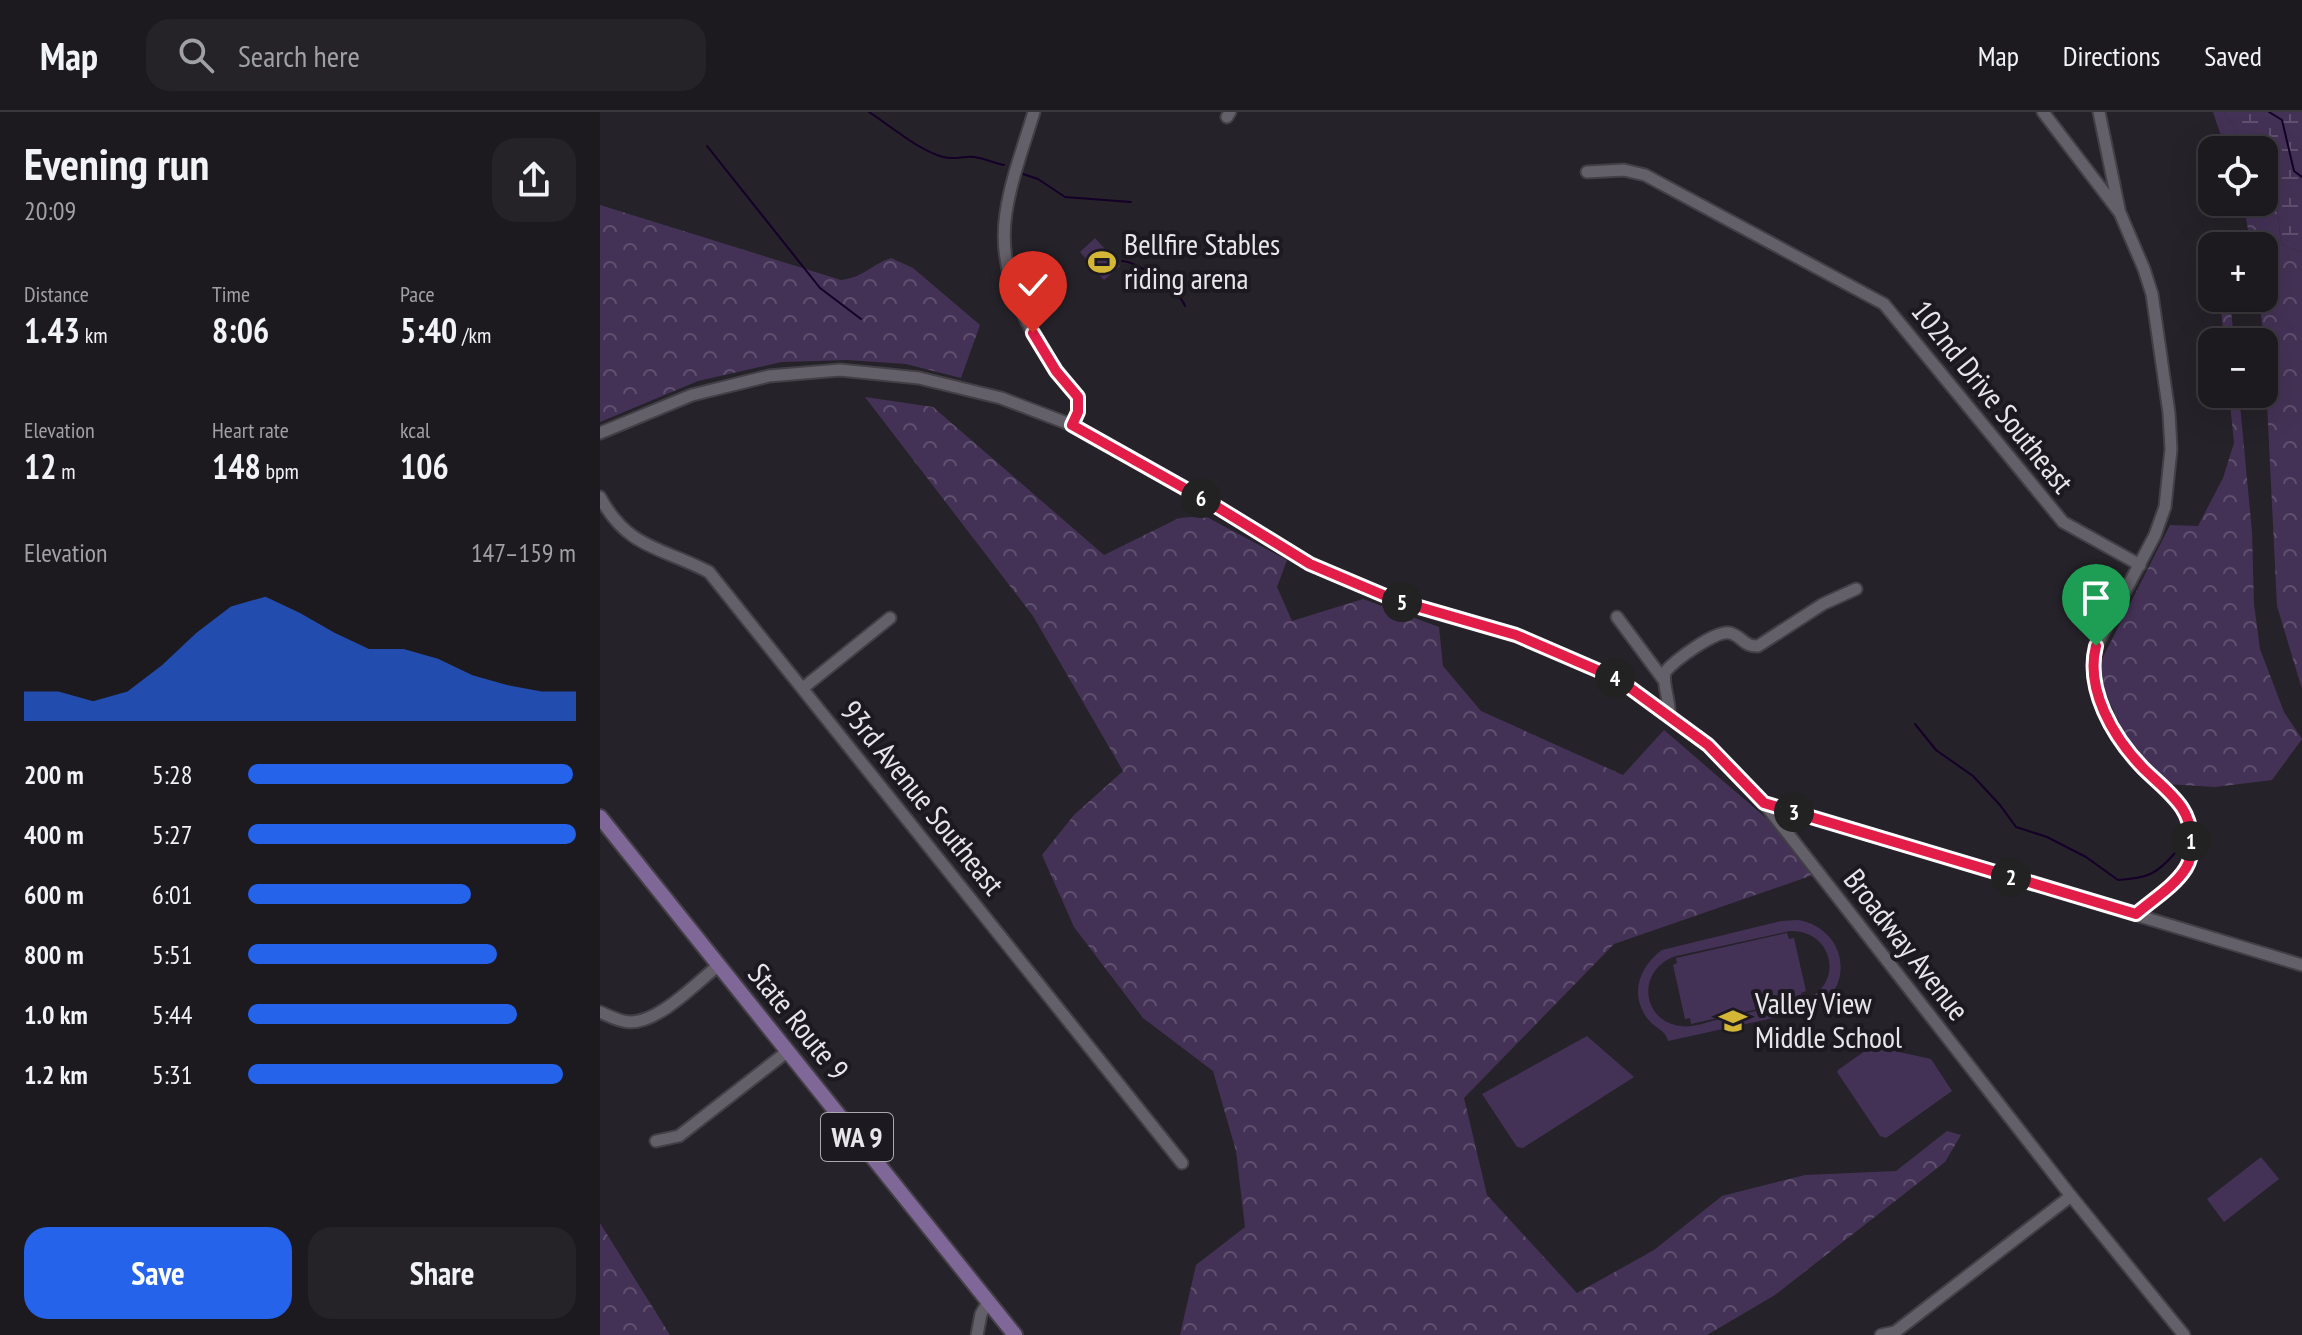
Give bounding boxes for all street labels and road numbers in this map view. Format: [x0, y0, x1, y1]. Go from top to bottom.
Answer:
street label: 102nd Drive Southeast [1903, 292, 2083, 501]
street label: 93rd Avenue Southeast [833, 692, 1014, 903]
street label: Broadway Avenue [1836, 860, 1979, 1028]
street label: State Route 9 [740, 955, 858, 1087]
road number: WA 9 [821, 1113, 893, 1161]

